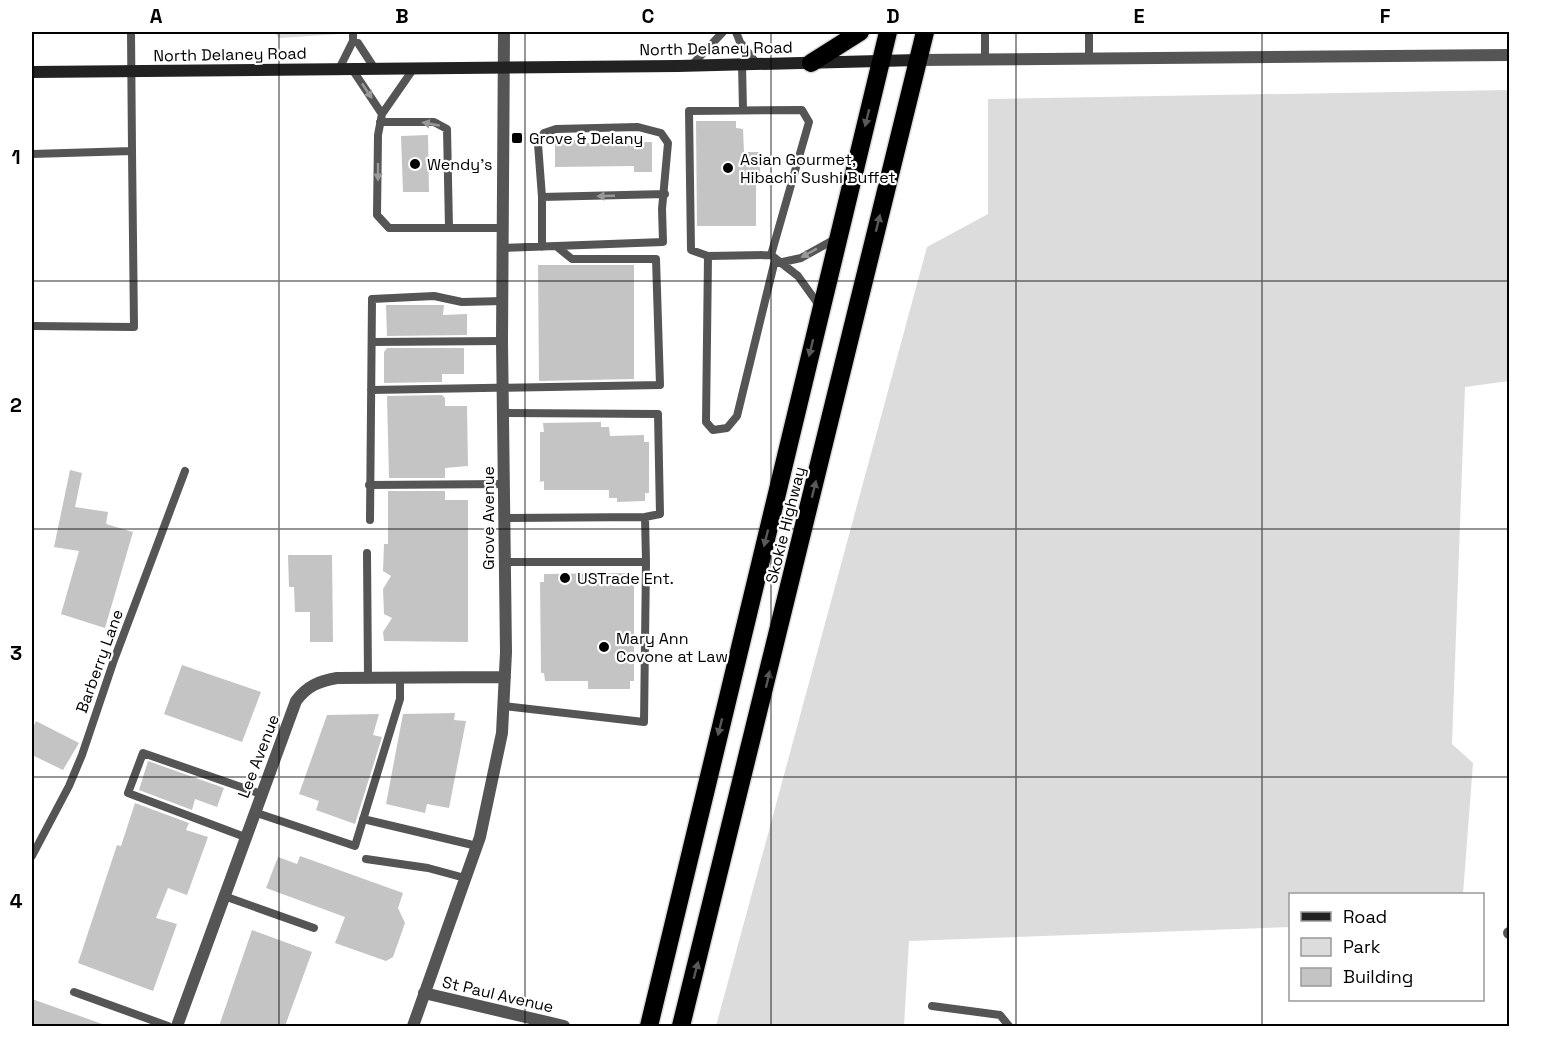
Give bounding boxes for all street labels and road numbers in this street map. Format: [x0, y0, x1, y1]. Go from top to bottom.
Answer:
street label: North Delaney Road [639, 37, 793, 60]
street label: North Delaney Road [153, 43, 307, 66]
street label: Skokie Highway [761, 464, 810, 586]
street label: Grove Avenue [478, 466, 499, 570]
street label: Barberry Lane [71, 606, 128, 716]
street label: Lee Avenue [233, 711, 284, 801]
street label: St Paul Avenue [440, 971, 556, 1018]

